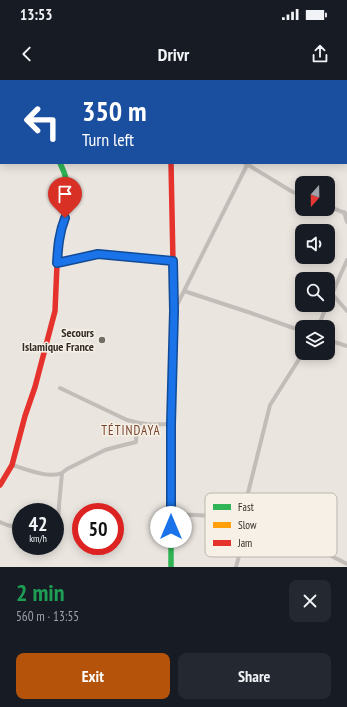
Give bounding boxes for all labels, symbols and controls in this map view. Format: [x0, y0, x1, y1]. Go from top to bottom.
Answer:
text: 13:53 [20, 5, 52, 24]
icon: back [16, 43, 38, 65]
text: Drivr [158, 43, 189, 66]
icon: share [309, 43, 331, 65]
text: 350 m [82, 92, 146, 129]
icon: left [16, 96, 68, 148]
text: Turn left [82, 128, 134, 151]
north arrow [295, 176, 335, 216]
map controls [295, 176, 335, 360]
pin [48, 177, 82, 218]
icon: arrive [54, 183, 76, 205]
button: sound [295, 224, 335, 264]
button: search [295, 272, 335, 312]
button: layers [295, 320, 335, 360]
place label: Secours Islamique France [22, 325, 94, 354]
marker: Secours Islamique France [97, 335, 107, 345]
district label: TÉTINDAYA [101, 422, 161, 439]
legend [205, 493, 337, 557]
text: Fast [238, 500, 254, 514]
speed limit sign: 50 [72, 503, 124, 555]
position arrow [150, 506, 192, 548]
text: 42 [28, 511, 48, 537]
text: Slow [238, 518, 257, 532]
text: km/h [29, 532, 47, 545]
text: Jam [237, 536, 252, 550]
text: 2 min [16, 577, 64, 608]
button: close [289, 580, 331, 622]
text: 560 m · 13:55 [16, 608, 79, 625]
button: Exit [16, 653, 170, 699]
button: Share [178, 653, 331, 699]

